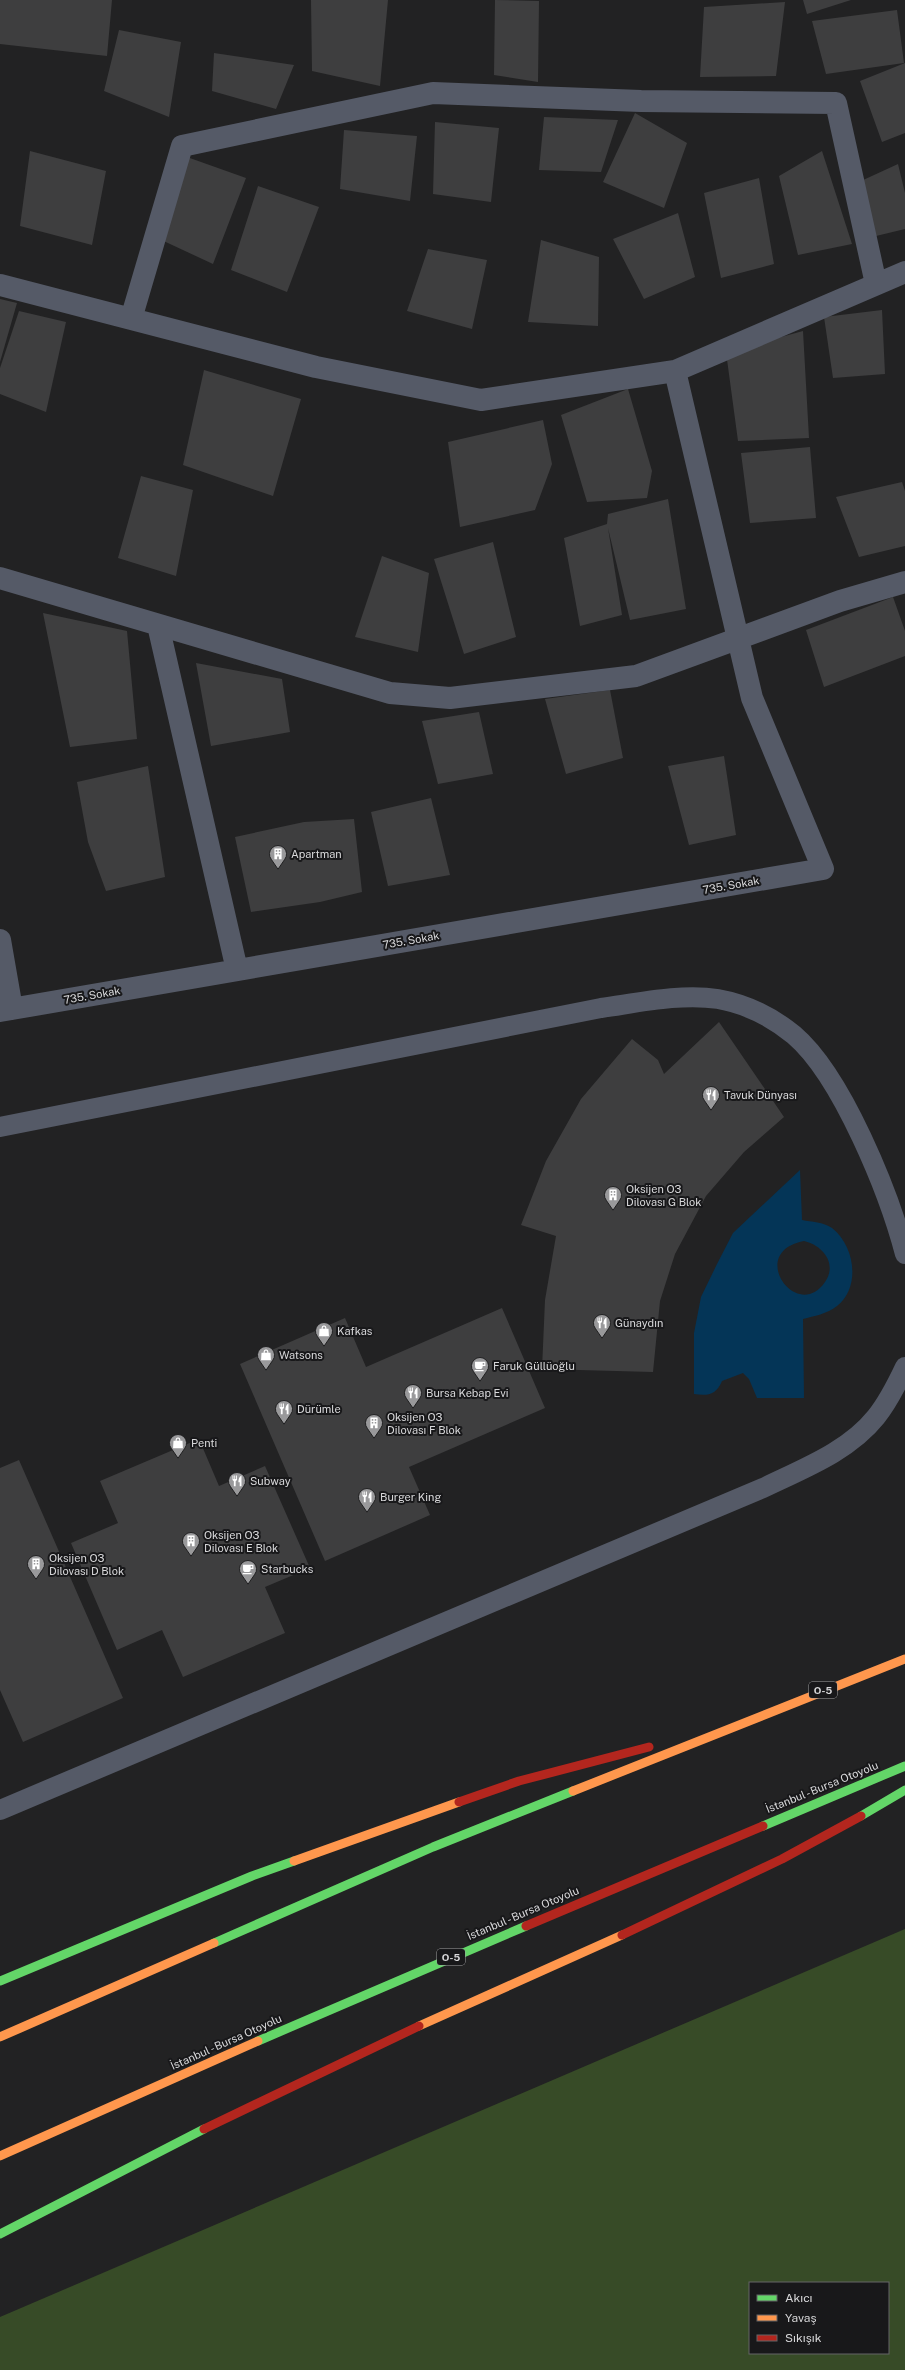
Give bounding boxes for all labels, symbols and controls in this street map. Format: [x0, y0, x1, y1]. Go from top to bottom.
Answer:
building icon: Apartman [268, 844, 288, 869]
place label: Apartman [291, 848, 342, 860]
street label: 735. Sokak [702, 874, 760, 896]
street label: 735. Sokak [382, 929, 440, 951]
street label: 735. Sokak [63, 984, 121, 1006]
restaurant icon: Tavuk Dünyası [701, 1085, 721, 1110]
place label: Tavuk Dünyası [724, 1089, 797, 1101]
place label: Oksijen O3 Dilovası G Blok [626, 1183, 702, 1208]
building icon: Oksijen O3 Dilovası G Blok [603, 1185, 623, 1210]
restaurant icon: Günaydın [592, 1313, 612, 1338]
place label: Günaydın [615, 1317, 663, 1329]
shop icon: Kafkas [314, 1321, 334, 1346]
place label: Kafkas [337, 1325, 373, 1337]
shop icon: Watsons [256, 1345, 276, 1370]
place label: Watsons [279, 1349, 323, 1361]
cafe icon: Faruk Güllüoğlu [470, 1356, 490, 1381]
place label: Faruk Güllüoğlu [493, 1360, 575, 1372]
restaurant icon: Bursa Kebap Evi [403, 1383, 423, 1408]
place label: Bursa Kebap Evi [426, 1387, 509, 1399]
restaurant icon: Dürümle [274, 1399, 294, 1424]
place label: Dürümle [297, 1403, 341, 1415]
place label: Oksijen O3 Dilovası F Blok [387, 1411, 461, 1436]
building icon: Oksijen O3 Dilovası F Blok [364, 1413, 384, 1438]
shop icon: Penti [168, 1433, 188, 1458]
place label: Penti [191, 1437, 217, 1449]
restaurant icon: Subway [227, 1471, 247, 1496]
place label: Subway [250, 1475, 291, 1487]
restaurant icon: Burger King [357, 1487, 377, 1512]
place label: Burger King [380, 1491, 441, 1503]
place label: Oksijen O3 Dilovası E Blok [204, 1529, 278, 1554]
building icon: Oksijen O3 Dilovası E Blok [181, 1531, 201, 1556]
place label: Oksijen O3 Dilovası D Blok [49, 1552, 124, 1577]
building icon: Oksijen O3 Dilovası D Blok [26, 1554, 46, 1579]
cafe icon: Starbucks [238, 1559, 258, 1584]
place label: Starbucks [261, 1563, 314, 1575]
road number: O-5 [809, 1682, 837, 1698]
street label: İstanbul - Bursa Otoyolu [764, 1758, 880, 1815]
street label: İstanbul - Bursa Otoyolu [465, 1883, 581, 1942]
road number: O-5 [437, 1949, 465, 1965]
street label: İstanbul - Bursa Otoyolu [168, 2011, 283, 2072]
legend [749, 2282, 889, 2354]
text: Akıcı [785, 2291, 813, 2305]
text: Yavaş [785, 2311, 817, 2325]
text: Sıkışık [785, 2331, 822, 2345]

